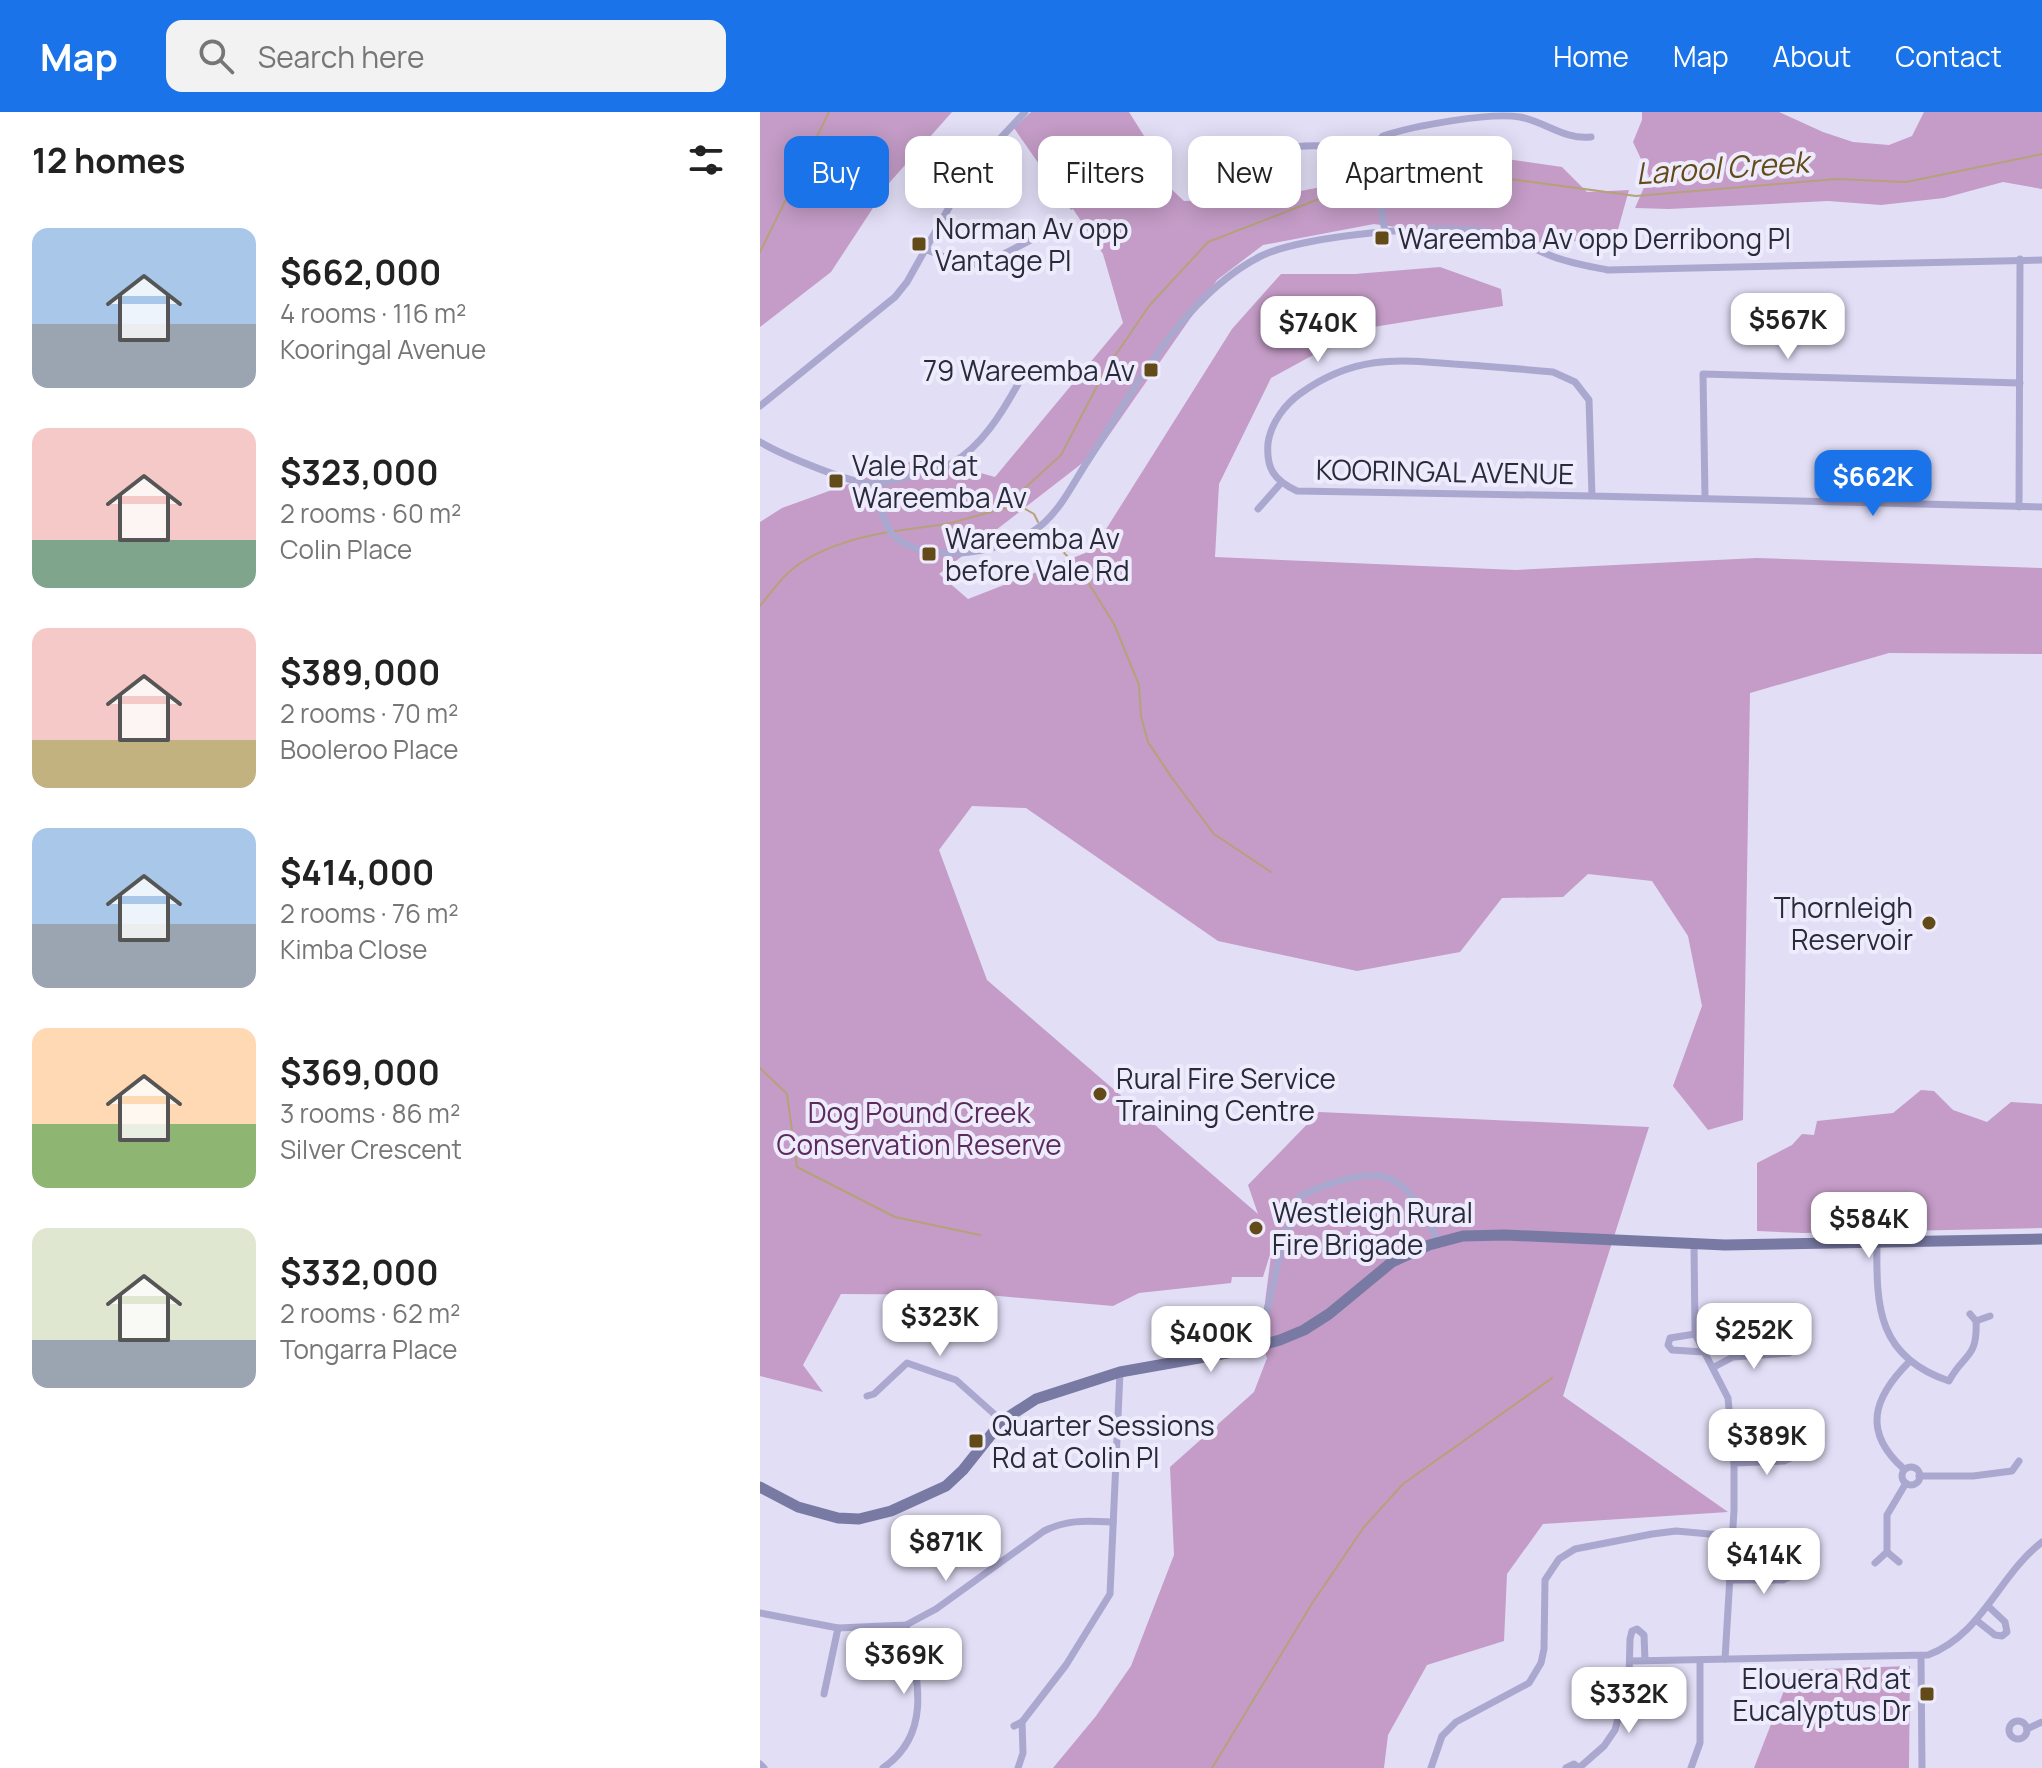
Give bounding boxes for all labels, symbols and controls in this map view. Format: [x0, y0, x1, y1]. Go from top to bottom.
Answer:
search box [166, 20, 726, 92]
text: Map [40, 30, 118, 82]
icon: search [194, 34, 238, 78]
text: Search here [258, 36, 425, 77]
text: Home [1553, 37, 1629, 75]
text: Map [1673, 37, 1729, 75]
text: About [1773, 37, 1851, 75]
text: Contact [1895, 37, 2002, 75]
chip: Buy [784, 136, 889, 208]
chip: Rent [905, 136, 1022, 208]
chip: Filters [1038, 136, 1172, 208]
chip: New [1188, 136, 1301, 208]
chip: Apartment [1317, 136, 1512, 208]
text: 12 homes [32, 137, 185, 183]
icon: filters [684, 138, 728, 182]
water label: Larool Creek [1634, 140, 1814, 193]
place label: Norman Av opp Vantage Pl [935, 209, 1129, 279]
place label: Wareemba Av opp Derribong Pl [1398, 219, 1791, 257]
marker: Wareemba Av opp Derribong Pl [1373, 229, 1391, 247]
marker: Norman Av opp Vantage Pl [910, 235, 928, 253]
text: $662,000 [280, 249, 441, 295]
icon: home [96, 260, 192, 356]
pin: $567K [1732, 293, 1844, 361]
text: 4 rooms · 116 m² [280, 295, 466, 331]
pin: $740K [1262, 296, 1374, 364]
text: $567K [1749, 301, 1827, 337]
text: $740K [1279, 304, 1357, 340]
text: Kooringal Avenue [280, 331, 486, 367]
place label: 79 Wareemba Av [923, 351, 1135, 389]
marker: 79 Wareemba Av [1142, 361, 1160, 379]
place label: Vale Rd at Wareemba Av [852, 446, 1027, 516]
text: $323,000 [280, 449, 439, 495]
street label: KOORINGAL AVENUE [1315, 450, 1575, 492]
pin: $662K [1817, 450, 1929, 518]
text: $662K [1833, 458, 1913, 494]
icon: home [96, 460, 192, 556]
marker: Vale Rd at Wareemba Av [827, 472, 845, 490]
text: 2 rooms · 60 m² [280, 495, 462, 531]
place label: Wareemba Av before Vale Rd [945, 519, 1130, 589]
text: Colin Place [280, 531, 412, 567]
marker: Wareemba Av before Vale Rd [920, 545, 938, 563]
text: $389,000 [280, 649, 440, 695]
icon: home [96, 660, 192, 756]
text: 2 rooms · 70 m² [280, 695, 458, 731]
text: Booleroo Place [280, 731, 458, 767]
text: $414,000 [280, 849, 434, 895]
icon: home [96, 860, 192, 956]
place label: Thornleigh Reservoir [1774, 888, 1913, 958]
text: 2 rooms · 76 m² [280, 895, 459, 931]
marker: Thornleigh Reservoir [1920, 914, 1938, 932]
text: Kimba Close [280, 931, 427, 967]
text: $369,000 [280, 1049, 440, 1095]
place label: Rural Fire Service Training Centre [1116, 1059, 1336, 1129]
icon: home [96, 1060, 192, 1156]
marker: Rural Fire Service Training Centre [1091, 1085, 1109, 1103]
park label: Dog Pound Creek Conservation Reserve [776, 1093, 1062, 1163]
text: 3 rooms · 86 m² [280, 1095, 460, 1131]
text: Silver Crescent [280, 1131, 462, 1167]
pin: $584K [1813, 1192, 1925, 1260]
place label: Westleigh Rural Fire Brigade [1272, 1193, 1473, 1263]
text: $584K [1829, 1200, 1909, 1236]
marker: Westleigh Rural Fire Brigade [1247, 1219, 1265, 1237]
text: $332,000 [280, 1249, 439, 1295]
icon: home [96, 1260, 192, 1356]
pin: $323K [884, 1290, 996, 1358]
text: 2 rooms · 62 m² [280, 1295, 460, 1331]
text: $323K [901, 1298, 979, 1334]
pin: $252K [1698, 1303, 1810, 1371]
pin: $400K [1155, 1306, 1267, 1374]
text: $252K [1715, 1311, 1793, 1347]
text: $400K [1169, 1314, 1253, 1350]
text: Tongarra Place [280, 1331, 457, 1367]
place label: Quarter Sessions Rd at Colin Pl [992, 1406, 1215, 1476]
pin: $389K [1711, 1409, 1823, 1477]
text: $389K [1727, 1417, 1807, 1453]
marker: Quarter Sessions Rd at Colin Pl [967, 1432, 985, 1450]
pin: $871K [890, 1515, 1002, 1583]
text: $871K [909, 1523, 983, 1559]
pin: $414K [1708, 1528, 1820, 1596]
text: $414K [1726, 1536, 1802, 1572]
pin: $369K [848, 1628, 960, 1696]
text: $369K [864, 1636, 944, 1672]
place label: Elouera Rd at Eucalyptus Dr [1733, 1659, 1911, 1729]
pin: $332K [1573, 1667, 1685, 1735]
text: $332K [1590, 1675, 1668, 1711]
marker: Elouera Rd at Eucalyptus Dr [1918, 1685, 1936, 1703]

